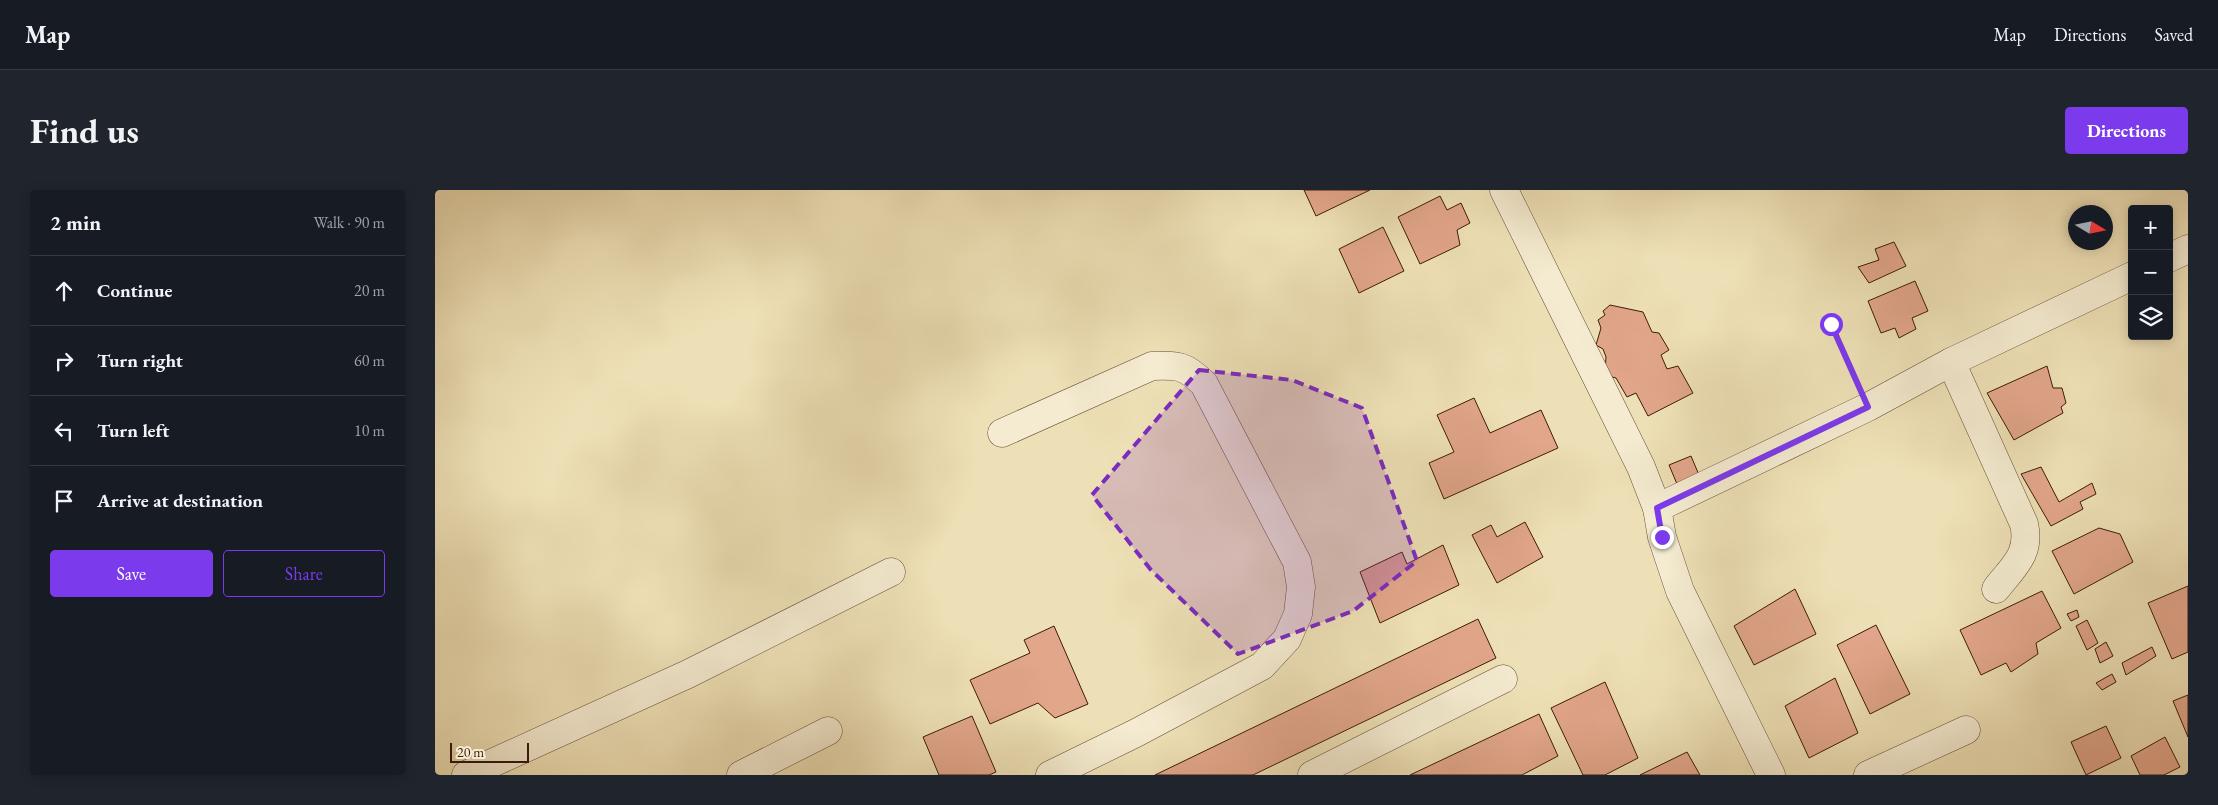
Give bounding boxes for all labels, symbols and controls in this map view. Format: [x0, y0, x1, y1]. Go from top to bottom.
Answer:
text: Map [25, 19, 70, 50]
text: Map [1994, 23, 2026, 46]
text: Directions [2054, 23, 2126, 46]
text: Saved [2154, 23, 2193, 46]
button: Directions [2065, 107, 2188, 154]
text: Find us [30, 108, 139, 153]
north arrow [2068, 205, 2113, 250]
map controls [2128, 205, 2173, 340]
button: + [2128, 205, 2173, 250]
text: 2 min [50, 209, 101, 236]
text: Walk · 90 m [314, 212, 385, 233]
button: − [2128, 250, 2173, 295]
icon: ahead [50, 277, 78, 305]
text: Continue [97, 278, 172, 303]
text: 20 m [354, 280, 385, 301]
button: layers [2128, 295, 2173, 340]
route start [1820, 313, 1843, 336]
icon: right [50, 347, 78, 375]
text: Turn right [97, 348, 183, 373]
text: 60 m [354, 350, 385, 371]
icon: left [50, 417, 78, 445]
text: Turn left [97, 418, 169, 443]
text: 10 m [354, 420, 385, 441]
icon: arrive [50, 487, 78, 515]
text: Arrive at destination [97, 488, 263, 513]
route end [1651, 526, 1674, 549]
button: Save [50, 550, 213, 597]
button: Share [223, 550, 385, 597]
scale bar [450, 740, 529, 763]
text: 20 m [457, 743, 484, 761]

